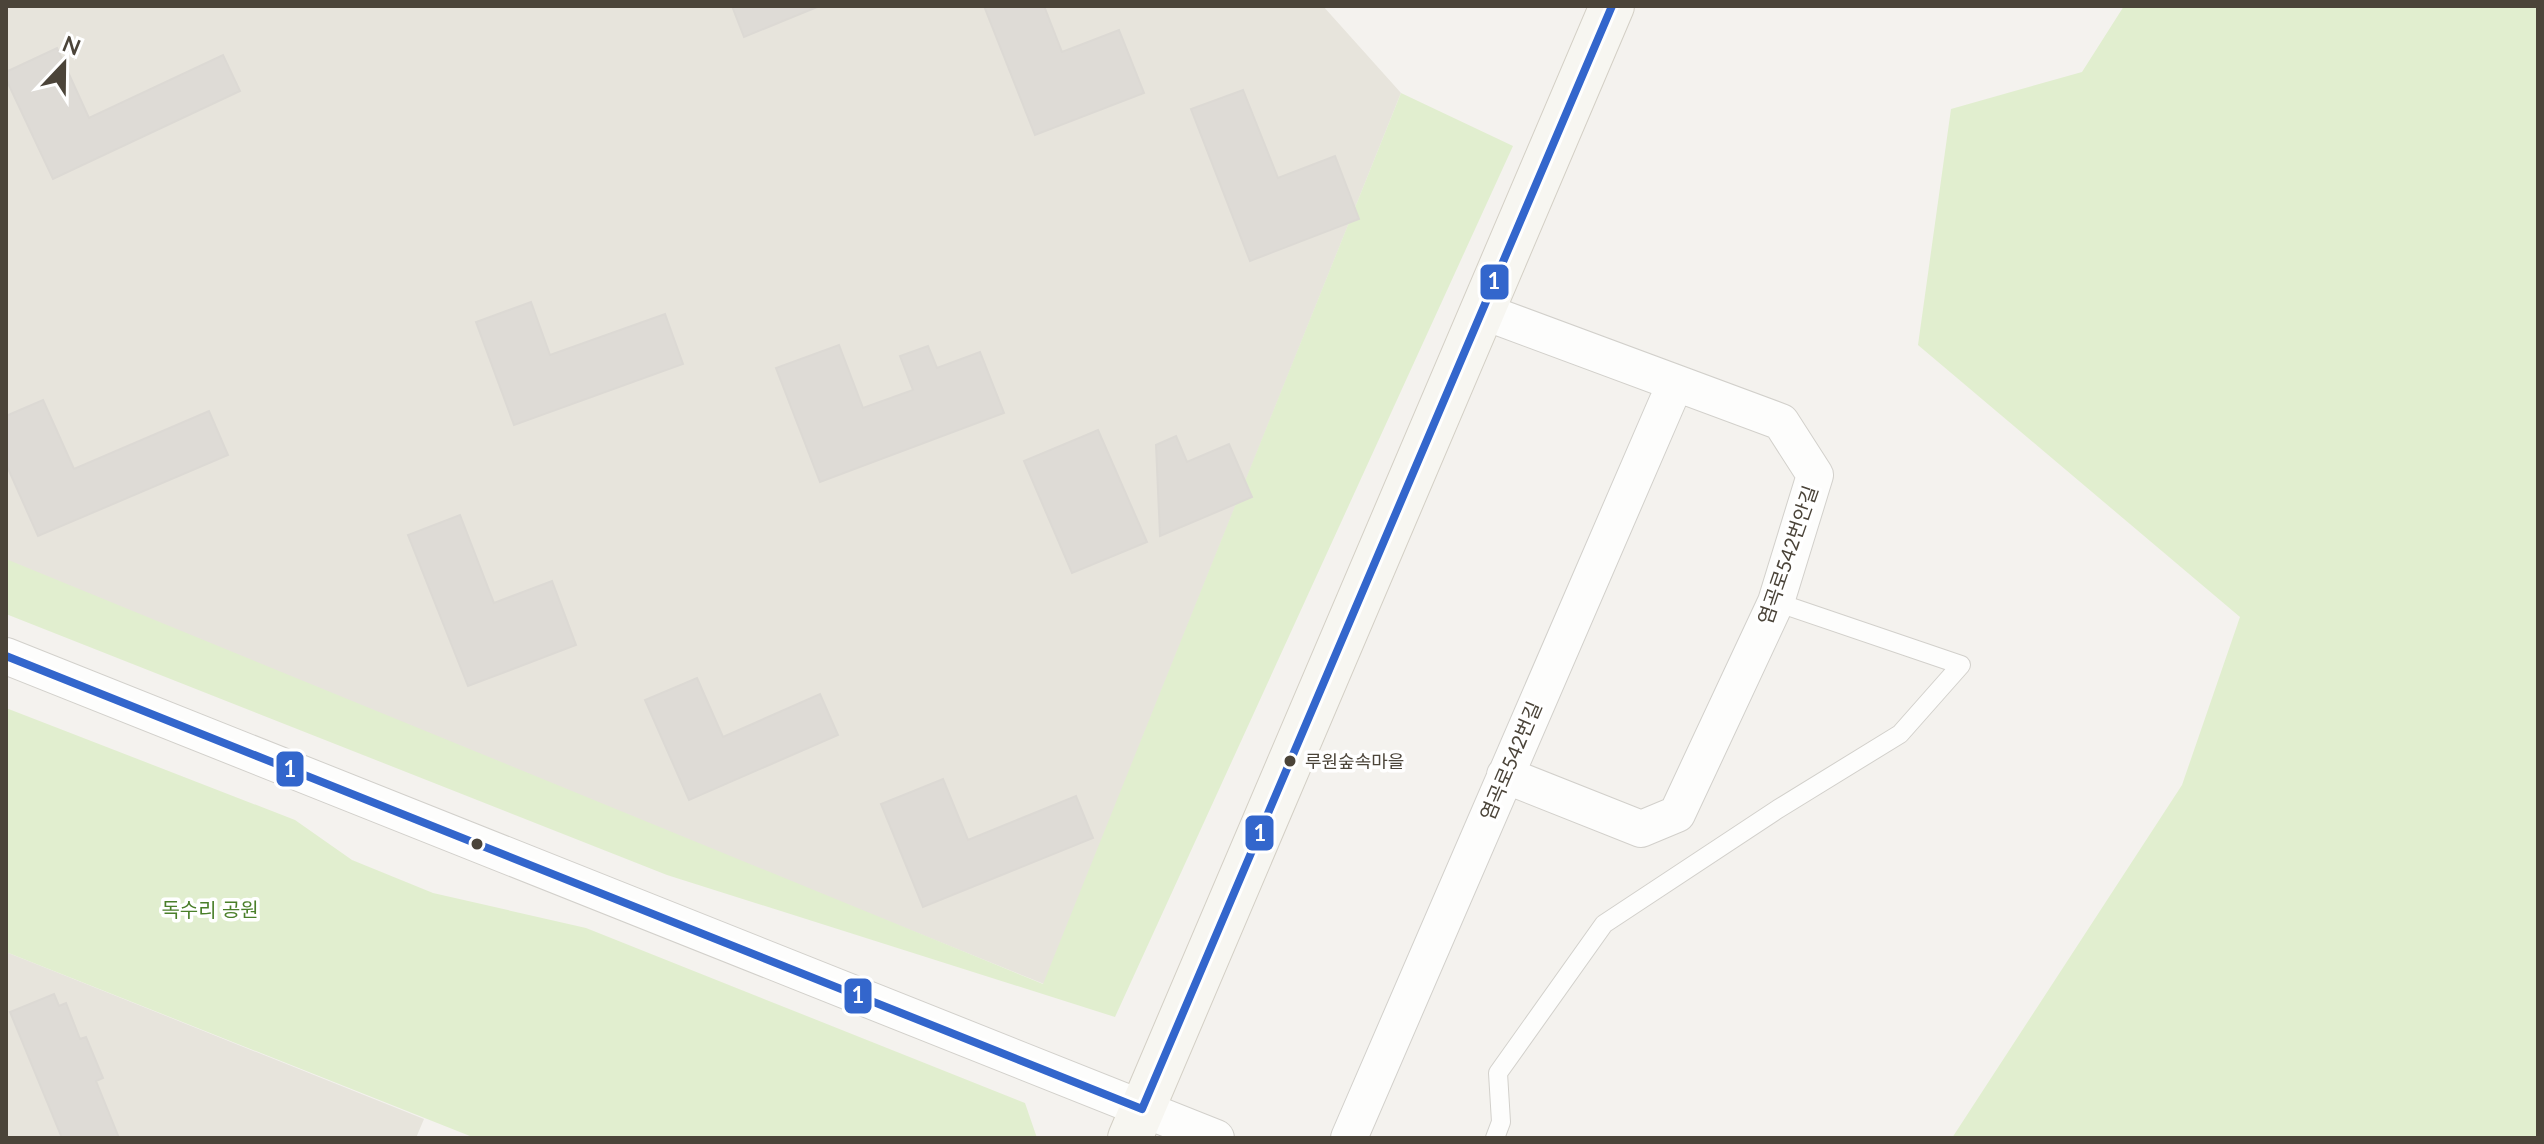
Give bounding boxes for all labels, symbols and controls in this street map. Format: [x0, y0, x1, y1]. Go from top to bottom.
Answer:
north arrow [24, 24, 104, 104]
text: N [59, 29, 85, 61]
line badge: 1 [1479, 263, 1510, 301]
text: 1 [1488, 267, 1500, 294]
street label: 염곡로542번안길 [1752, 482, 1822, 627]
street label: 염곡로542번길 [1474, 698, 1546, 824]
line badge: 1 [275, 750, 305, 788]
place label: 루원숲속마을 [1305, 750, 1404, 772]
marker: 루원숲속마을 [1282, 753, 1298, 769]
text: 1 [284, 755, 296, 782]
line badge: 1 [1244, 814, 1275, 852]
text: 1 [1254, 819, 1266, 846]
unlabelled marker [469, 836, 485, 852]
park label: 독수리 공원 [161, 897, 259, 921]
line badge: 1 [843, 977, 873, 1015]
text: 1 [852, 981, 864, 1008]

